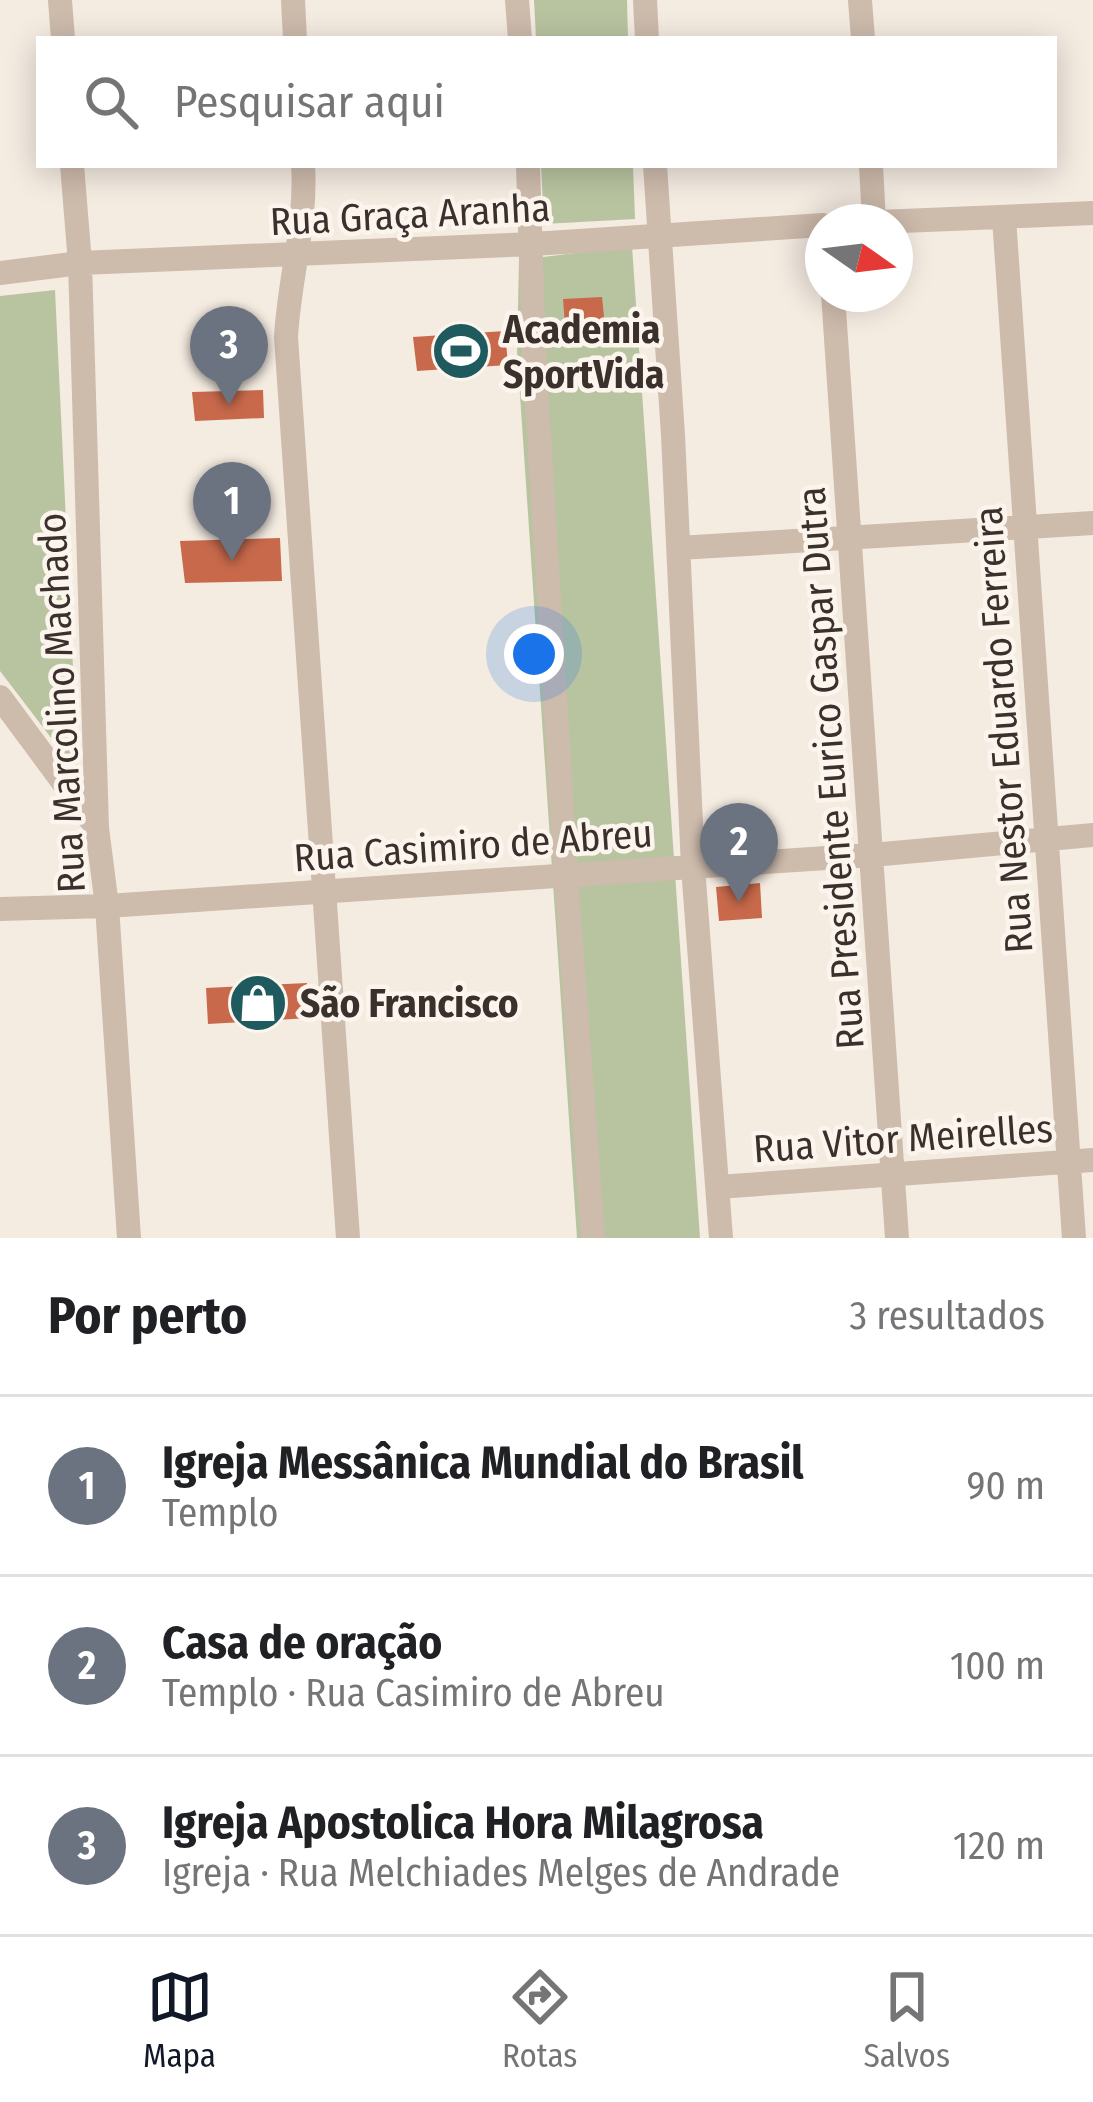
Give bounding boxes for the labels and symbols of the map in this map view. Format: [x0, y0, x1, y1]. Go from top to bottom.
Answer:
street label: Rua Graça Aranha [269, 185, 551, 245]
north arrow [805, 204, 913, 312]
pin: 3 [190, 306, 268, 405]
place label: Academia SportVida [502, 307, 664, 398]
sports icon: Academia SportVida [430, 320, 492, 382]
pin: 1 [193, 462, 271, 561]
street label: Rua Presidente Eurico Gaspar Dutra [788, 485, 874, 1051]
street label: Rua Nestor Eduardo Ferreira [965, 505, 1043, 955]
street label: Rua Marcolino Machado [29, 512, 95, 894]
your location [504, 624, 564, 684]
pin: 2 [700, 803, 778, 902]
street label: Rua Casimiro de Abreu [292, 811, 654, 881]
shop icon: São Francisco [227, 972, 289, 1034]
place label: São Francisco [300, 981, 519, 1027]
street label: Rua Vitor Meirelles [752, 1106, 1054, 1172]

